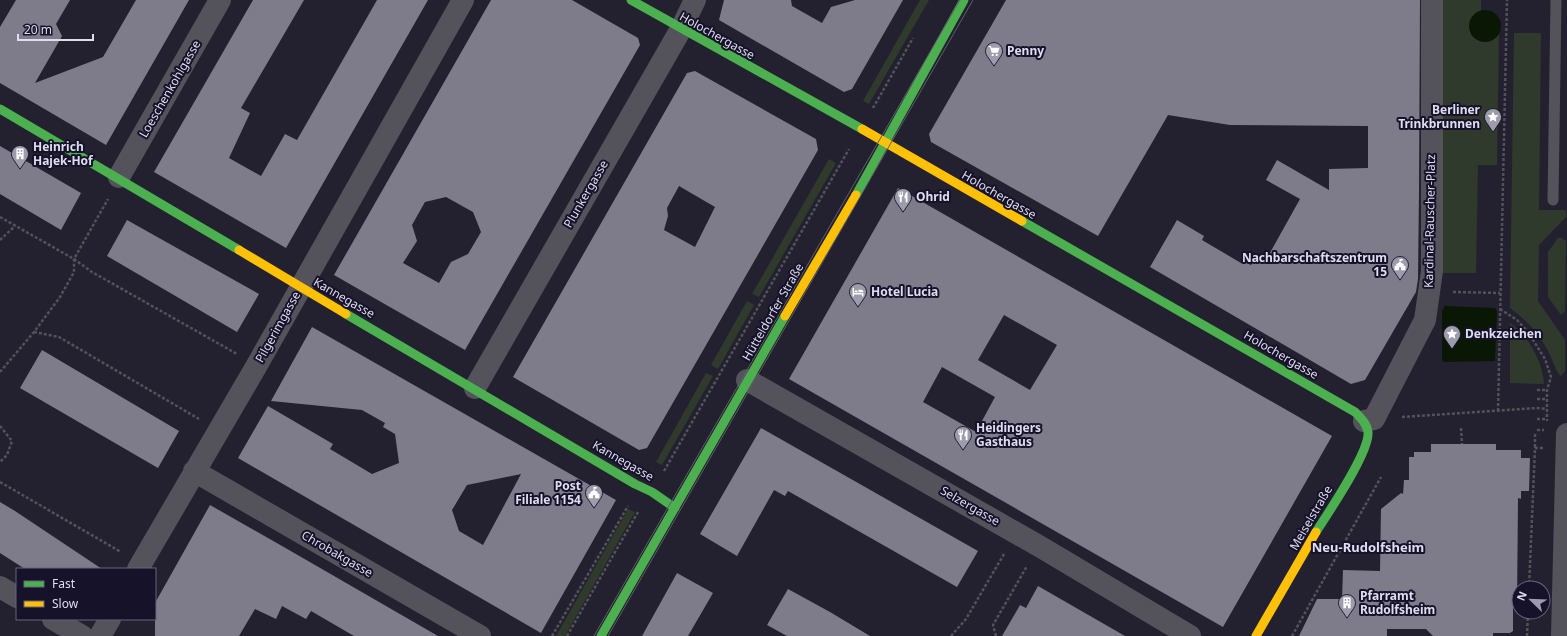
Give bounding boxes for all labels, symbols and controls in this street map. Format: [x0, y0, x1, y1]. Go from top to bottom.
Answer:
street label: Holochergasse [677, 8, 758, 63]
scale bar [18, 16, 93, 42]
text: 20 m [24, 21, 52, 38]
street label: Loeschenkohlgasse [135, 37, 205, 141]
supermarket icon: Penny [984, 41, 1004, 66]
place label: Penny [1007, 42, 1044, 59]
place label: Berliner Trinkbrunnen [1398, 101, 1481, 132]
place icon: Berliner Trinkbrunnen [1483, 107, 1503, 132]
place label: Heinrich Hajek-Hof [33, 138, 94, 169]
building icon: Heinrich Hajek-Hof [10, 144, 30, 169]
street label: Kardinal-Rauscher-Platz [1420, 154, 1439, 288]
street label: Plunkergasse [559, 157, 612, 231]
street label: Holochergasse [959, 166, 1040, 223]
restaurant icon: Ohrid [893, 187, 913, 212]
place label: Ohrid [916, 188, 950, 205]
place label: Nachbarschaftszentrum 15 [1242, 249, 1387, 280]
public building icon: Nachbarschaftszentrum 15 [1390, 255, 1410, 280]
street label: Hütteldorfer Straße [738, 260, 808, 364]
street label: Kannegasse [310, 273, 378, 322]
hotel icon: Hotel Lucia [848, 282, 868, 307]
place label: Hotel Lucia [871, 283, 938, 300]
street label: Pilgerimgasse [251, 288, 304, 366]
place icon: Denkzeichen [1442, 324, 1462, 349]
place label: Denkzeichen [1465, 325, 1542, 342]
street label: Holochergasse [1241, 326, 1322, 383]
place label: Heidingers Gasthaus [976, 419, 1041, 450]
restaurant icon: Heidingers Gasthaus [953, 425, 973, 450]
street label: Kannegasse [589, 436, 657, 485]
place label: Post Filiale 1154 [515, 477, 581, 508]
street label: Selzergasse [937, 482, 1003, 530]
street label: Meiselstraße [1285, 482, 1336, 553]
public building icon: Post Filiale 1154 [584, 483, 604, 508]
street label: Chrobakgasse [298, 526, 376, 581]
district label: Neu-Rudolfsheim [1312, 538, 1424, 556]
legend [16, 568, 156, 620]
text: Fast [52, 575, 76, 592]
north arrow [1511, 580, 1551, 620]
place label: Pfarramt Rudolfsheim [1360, 587, 1435, 618]
text: N [1513, 589, 1530, 603]
building icon: Pfarramt Rudolfsheim [1337, 593, 1357, 618]
text: Slow [52, 595, 79, 612]

